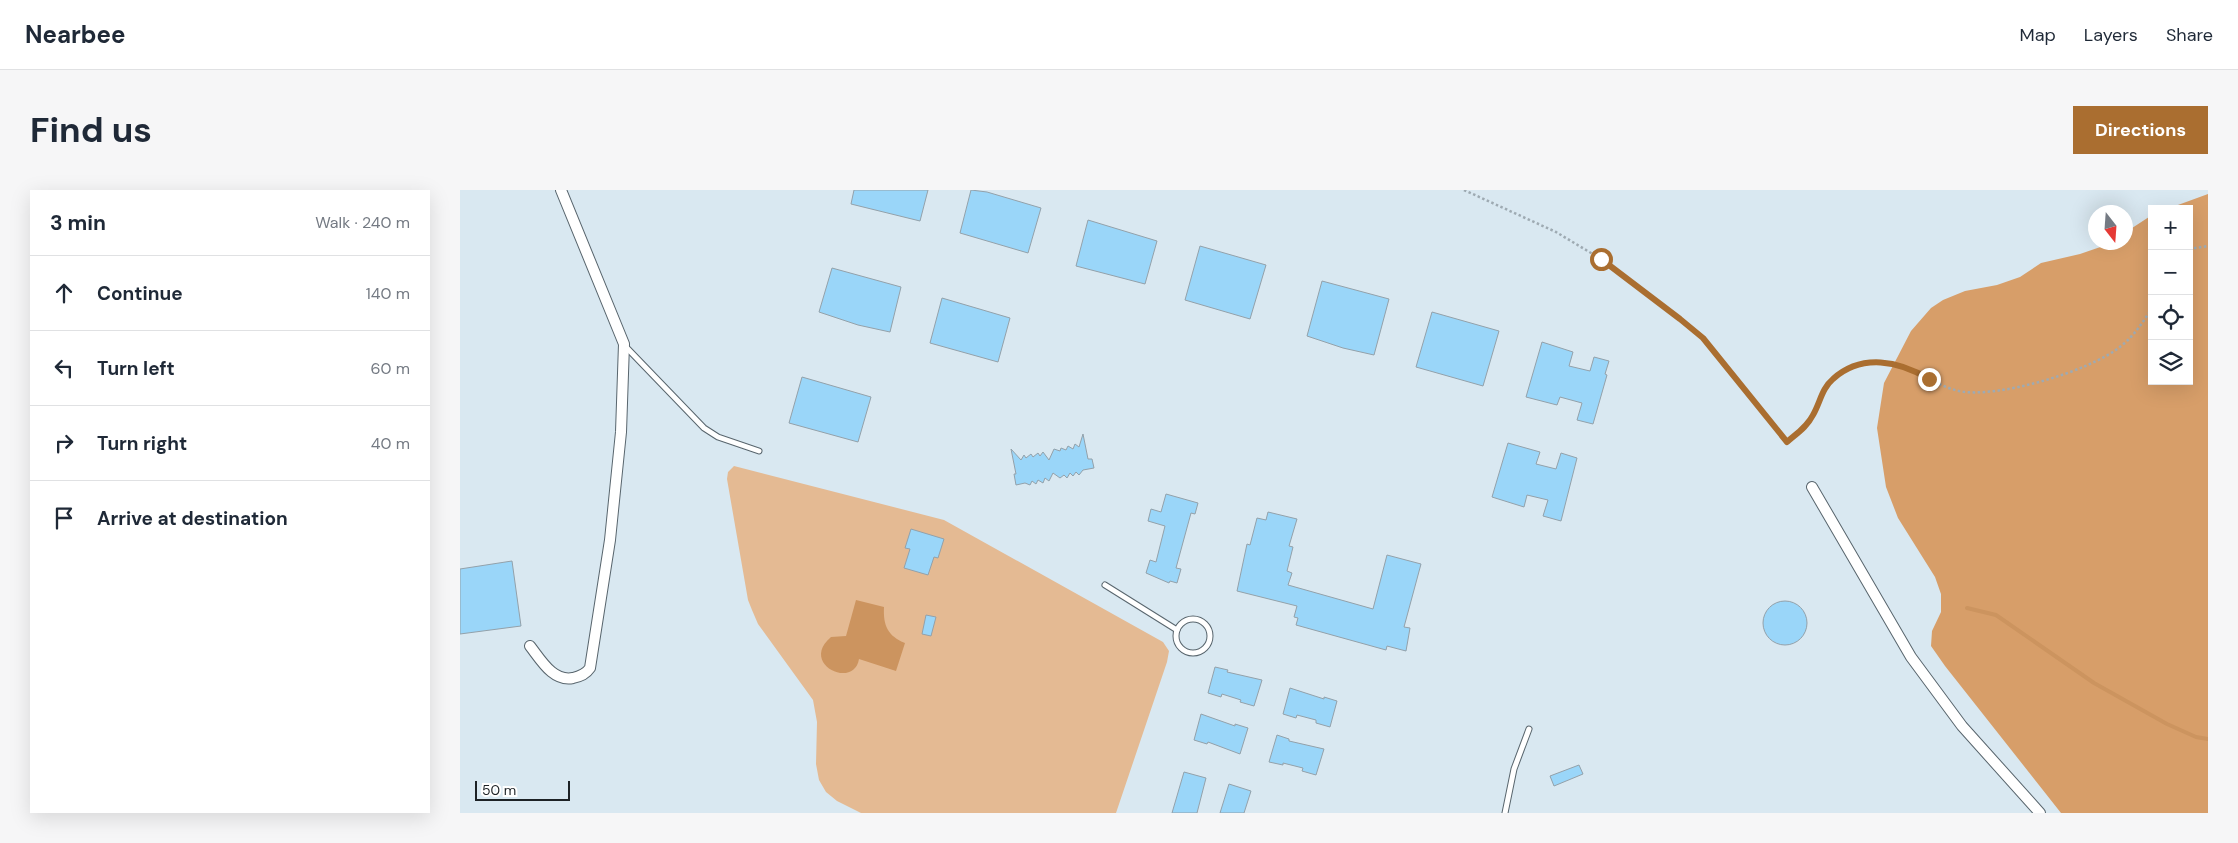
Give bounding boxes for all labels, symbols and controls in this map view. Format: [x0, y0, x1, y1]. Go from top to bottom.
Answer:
text: Nearbee [25, 19, 125, 50]
text: Map [2020, 23, 2056, 47]
text: Layers [2084, 23, 2138, 47]
text: Share [2166, 23, 2213, 47]
button: Directions [2073, 106, 2208, 154]
text: Find us [30, 107, 152, 153]
north arrow [2088, 205, 2133, 250]
map controls [2148, 205, 2193, 385]
button: + [2148, 205, 2193, 250]
text: 3 min [50, 209, 106, 237]
text: Walk · 240 m [315, 212, 410, 233]
route start [1590, 248, 1613, 271]
button: − [2148, 250, 2193, 295]
icon: ahead [50, 279, 78, 307]
text: Continue [97, 281, 183, 306]
text: 140 m [366, 283, 410, 304]
button: locate [2148, 295, 2193, 340]
button: layers [2148, 340, 2193, 385]
icon: left [50, 354, 78, 382]
text: Turn left [97, 356, 175, 381]
text: 60 m [370, 358, 410, 379]
route end [1918, 368, 1941, 391]
icon: right [50, 429, 78, 457]
text: Turn right [97, 431, 187, 456]
text: 40 m [371, 433, 410, 454]
icon: arrive [50, 504, 78, 532]
text: Arrive at destination [97, 506, 288, 531]
scale bar [475, 778, 570, 801]
text: 50 m [482, 781, 516, 799]

